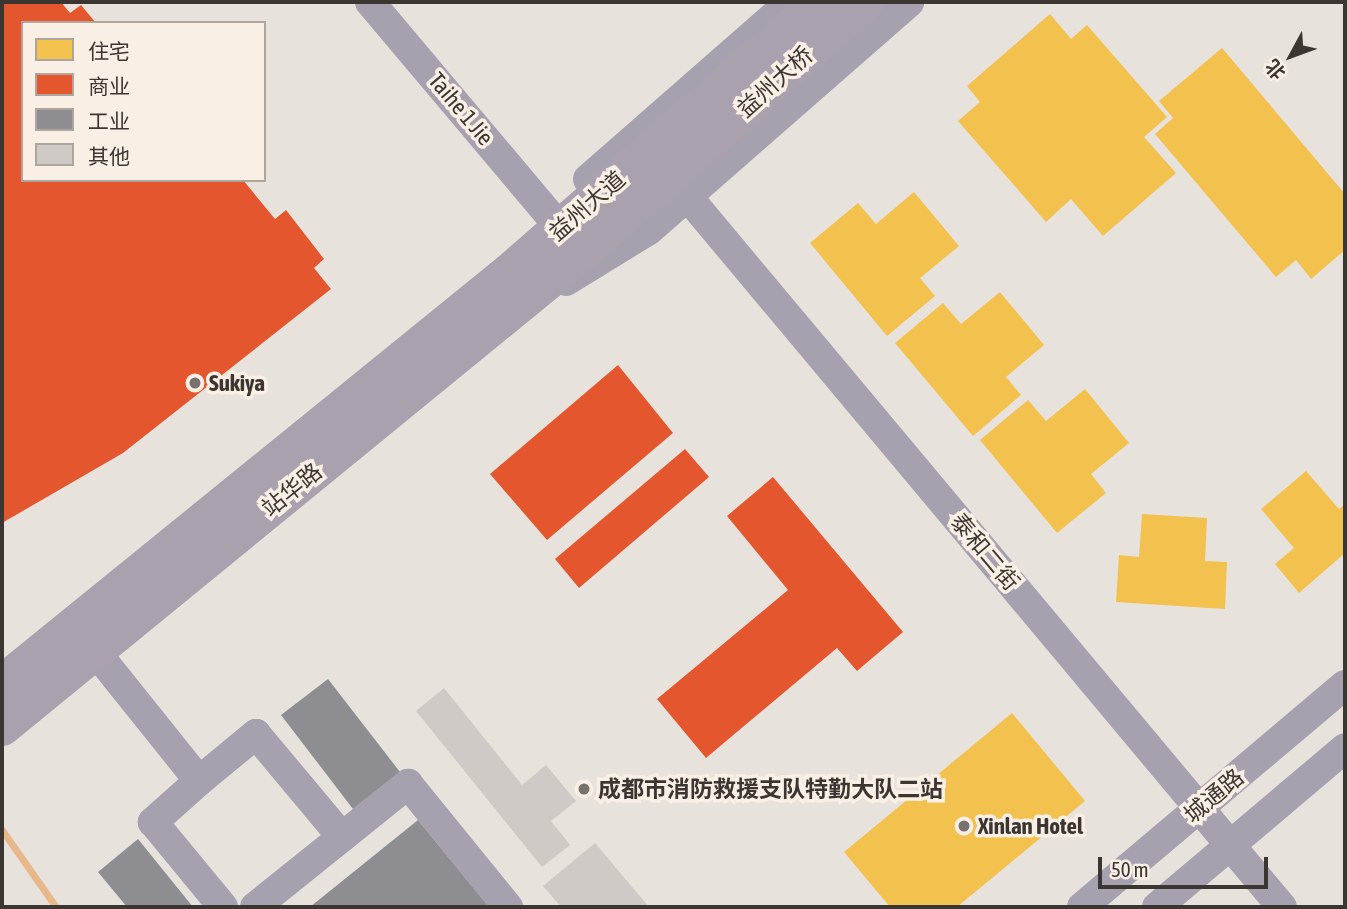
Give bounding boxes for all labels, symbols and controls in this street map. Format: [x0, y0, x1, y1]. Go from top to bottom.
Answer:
legend [21, 21, 266, 182]
north arrow [1256, 21, 1326, 91]
text: 住宅 [88, 39, 130, 63]
street label: 益州大桥 [732, 41, 818, 123]
text: 北 [1261, 55, 1290, 84]
street label: Taihe 1 Jie [423, 67, 499, 151]
text: 商业 [88, 74, 130, 98]
text: 工业 [88, 109, 130, 133]
text: 其他 [88, 144, 130, 168]
street label: 益州大道 [543, 165, 631, 247]
place label: Sukiya [209, 369, 265, 397]
marker: Sukiya [187, 375, 203, 391]
street label: 站华路 [257, 458, 327, 522]
street label: 泰和二街 [945, 508, 1025, 596]
street label: 城通路 [1179, 763, 1249, 829]
place label: 成都市消防救援支队特勤大队二站 [598, 775, 943, 803]
marker: 成都市消防救援支队特勤大队二站 [576, 781, 592, 797]
place label: Xinlan Hotel [978, 812, 1083, 840]
marker: Xinlan Hotel [956, 818, 972, 834]
scale bar [1102, 842, 1272, 886]
text: 50 m [1111, 857, 1149, 881]

